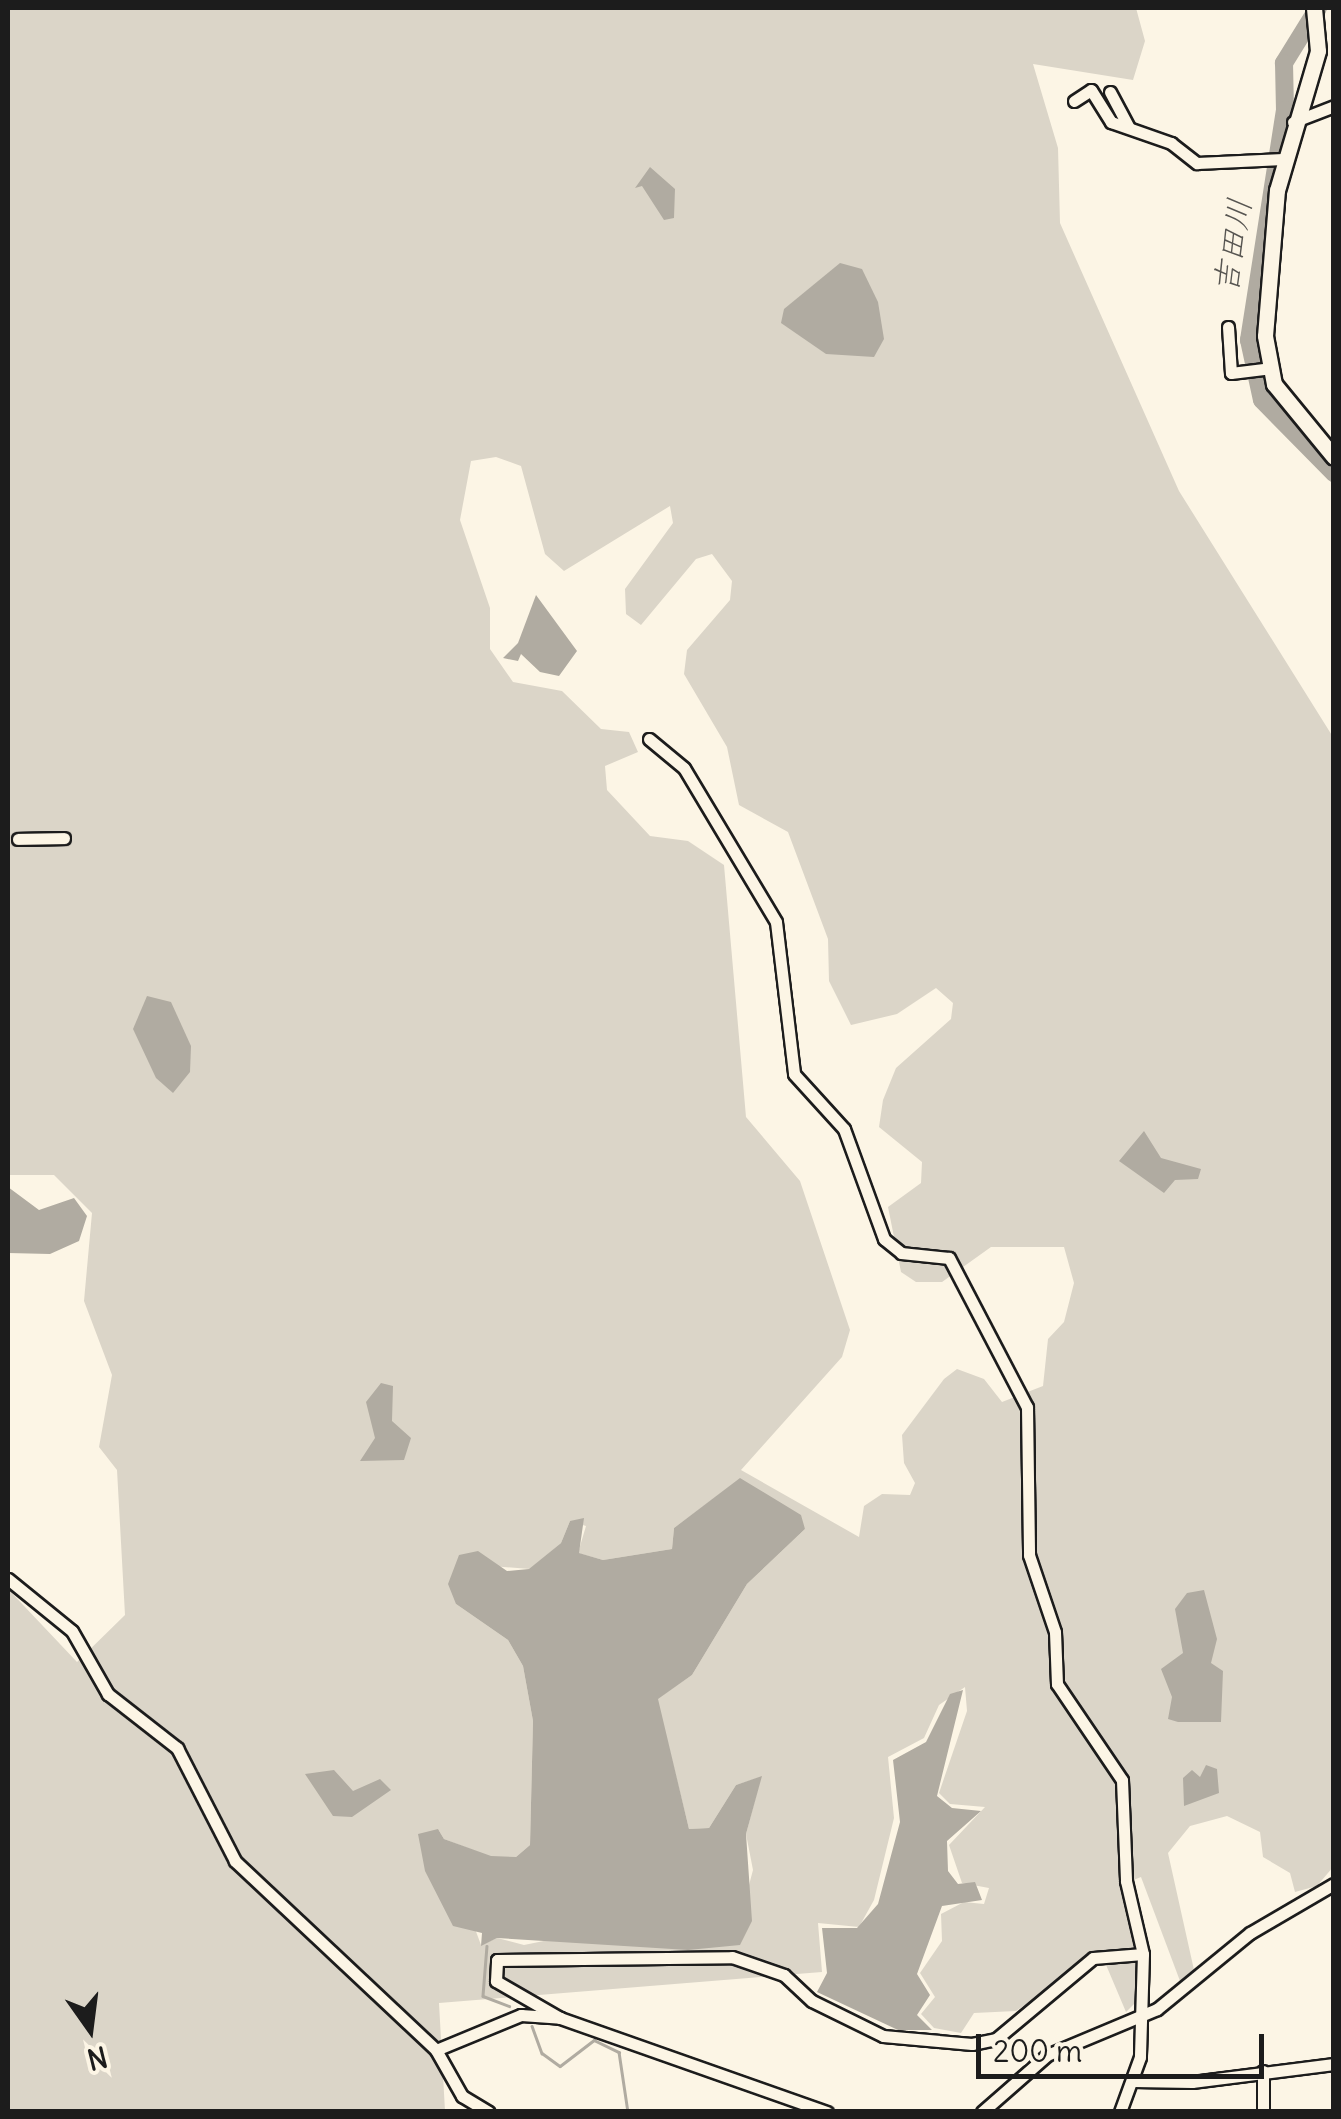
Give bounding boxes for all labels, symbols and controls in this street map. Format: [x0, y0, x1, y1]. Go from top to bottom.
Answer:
water label: 吉田川 [1207, 196, 1259, 296]
north arrow [40, 1979, 140, 2079]
scale bar [981, 2014, 1268, 2076]
text: 200 m [993, 2032, 1082, 2070]
text: N [84, 2038, 111, 2078]

